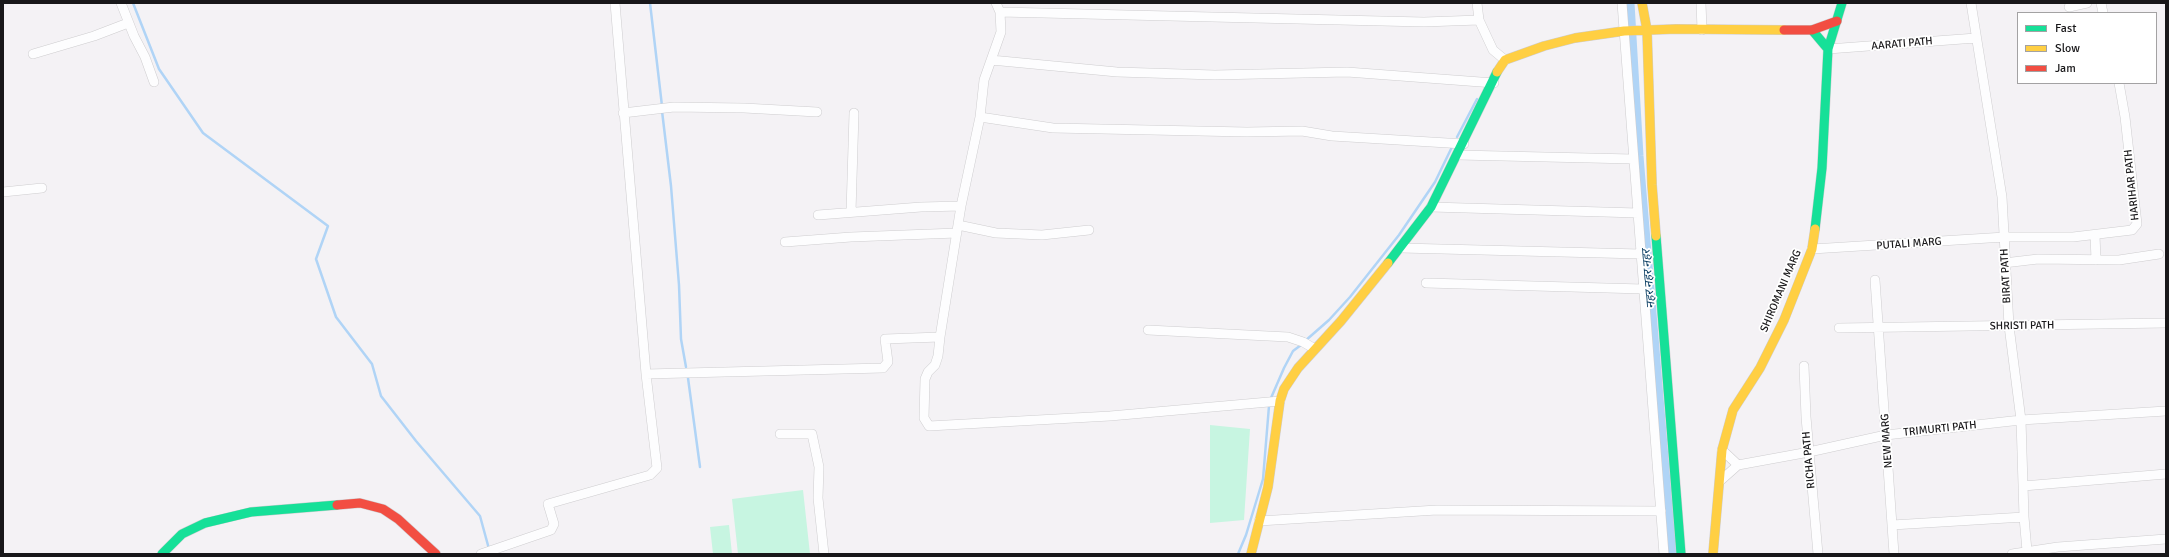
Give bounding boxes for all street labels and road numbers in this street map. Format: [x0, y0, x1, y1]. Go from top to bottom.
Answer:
street label: AARATI PATH [1871, 35, 1933, 53]
street label: HARIHAR PATH [2122, 149, 2142, 221]
street label: PUTALI MARG [1876, 235, 1942, 253]
street label: SHIROMANI MARG [1758, 248, 1804, 334]
street label: BIRAT PATH [1998, 248, 2014, 304]
street label: SHRISTI PATH [1990, 319, 2054, 333]
street label: NEW MARG [1879, 413, 1895, 469]
street label: TRIMURTI PATH [1903, 419, 1977, 439]
street label: RICHA PATH [1800, 431, 1818, 489]

